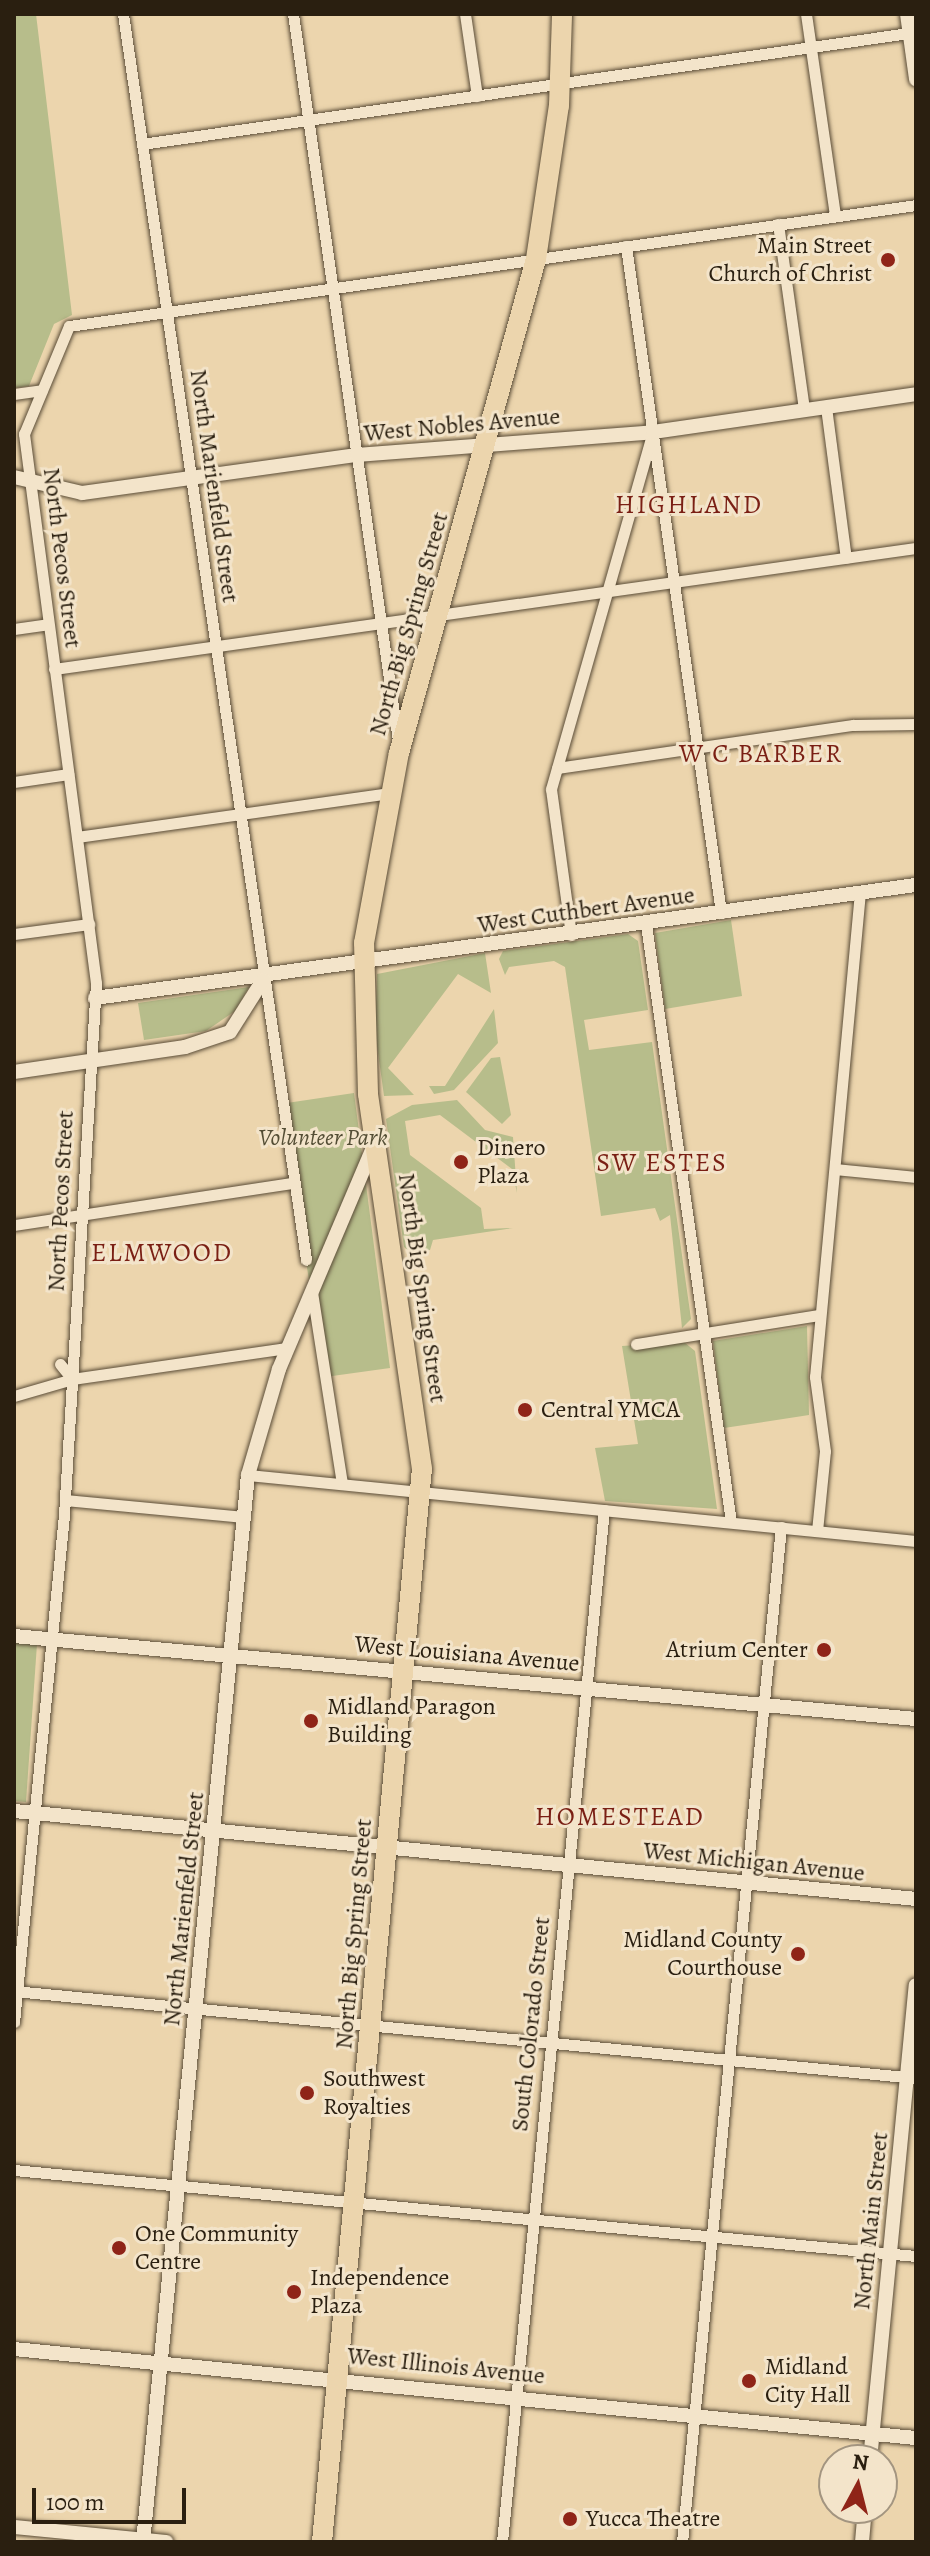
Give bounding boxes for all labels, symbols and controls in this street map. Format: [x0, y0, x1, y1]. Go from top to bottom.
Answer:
place label: Main Street Church of Christ [708, 232, 872, 288]
marker: Main Street Church of Christ [879, 251, 897, 269]
street label: North Marienfeld Street [183, 367, 245, 605]
street label: West Nobles Avenue [363, 402, 561, 448]
street label: North Pecos Street [37, 466, 87, 650]
district label: HIGHLAND [615, 489, 763, 521]
street label: North Big Spring Street [363, 509, 455, 739]
district label: W C BARBER [679, 738, 843, 770]
street label: West Cuthbert Avenue [476, 881, 696, 939]
street label: North Pecos Street [42, 1110, 80, 1292]
park label: Volunteer Park [258, 1124, 388, 1152]
place label: Dinero Plaza [477, 1134, 545, 1190]
district label: SW ESTES [596, 1147, 728, 1179]
marker: Dinero Plaza [452, 1153, 470, 1171]
street label: North Big Spring Street [392, 1171, 452, 1405]
district label: ELMWOOD [91, 1237, 233, 1269]
place label: Central YMCA [541, 1396, 680, 1424]
marker: Central YMCA [516, 1401, 534, 1419]
street label: West Louisiana Avenue [353, 1630, 581, 1678]
place label: Atrium Center [666, 1636, 808, 1664]
marker: Atrium Center [815, 1641, 833, 1659]
place label: Midland Paragon Building [327, 1693, 496, 1749]
marker: Midland Paragon Building [302, 1712, 320, 1730]
street label: North Marienfeld Street [157, 1790, 211, 2028]
district label: HOMESTEAD [535, 1801, 705, 1833]
street label: North Big Spring Street [330, 1818, 378, 2050]
street label: West Michigan Avenue [642, 1836, 866, 1888]
street label: South Colorado Street [505, 1915, 557, 2133]
place label: Midland County Courthouse [623, 1926, 782, 1982]
marker: Midland County Courthouse [789, 1945, 807, 1963]
place label: Southwest Royalties [323, 2065, 425, 2121]
marker: Southwest Royalties [298, 2084, 316, 2102]
street label: North Main Street [847, 2131, 895, 2311]
place label: One Community Centre [135, 2220, 298, 2276]
marker: One Community Centre [110, 2239, 128, 2257]
place label: Independence Plaza [310, 2264, 449, 2320]
marker: Independence Plaza [285, 2283, 303, 2301]
street label: West Illinois Avenue [346, 2341, 546, 2391]
place label: Midland City Hall [765, 2353, 850, 2409]
marker: Midland City Hall [740, 2372, 758, 2390]
north arrow [818, 2444, 898, 2524]
text: N [851, 2446, 870, 2478]
scale bar [36, 2472, 190, 2522]
text: 100 m [46, 2486, 105, 2518]
place label: Yucca Theatre [586, 2505, 720, 2533]
marker: Yucca Theatre [561, 2510, 579, 2528]

